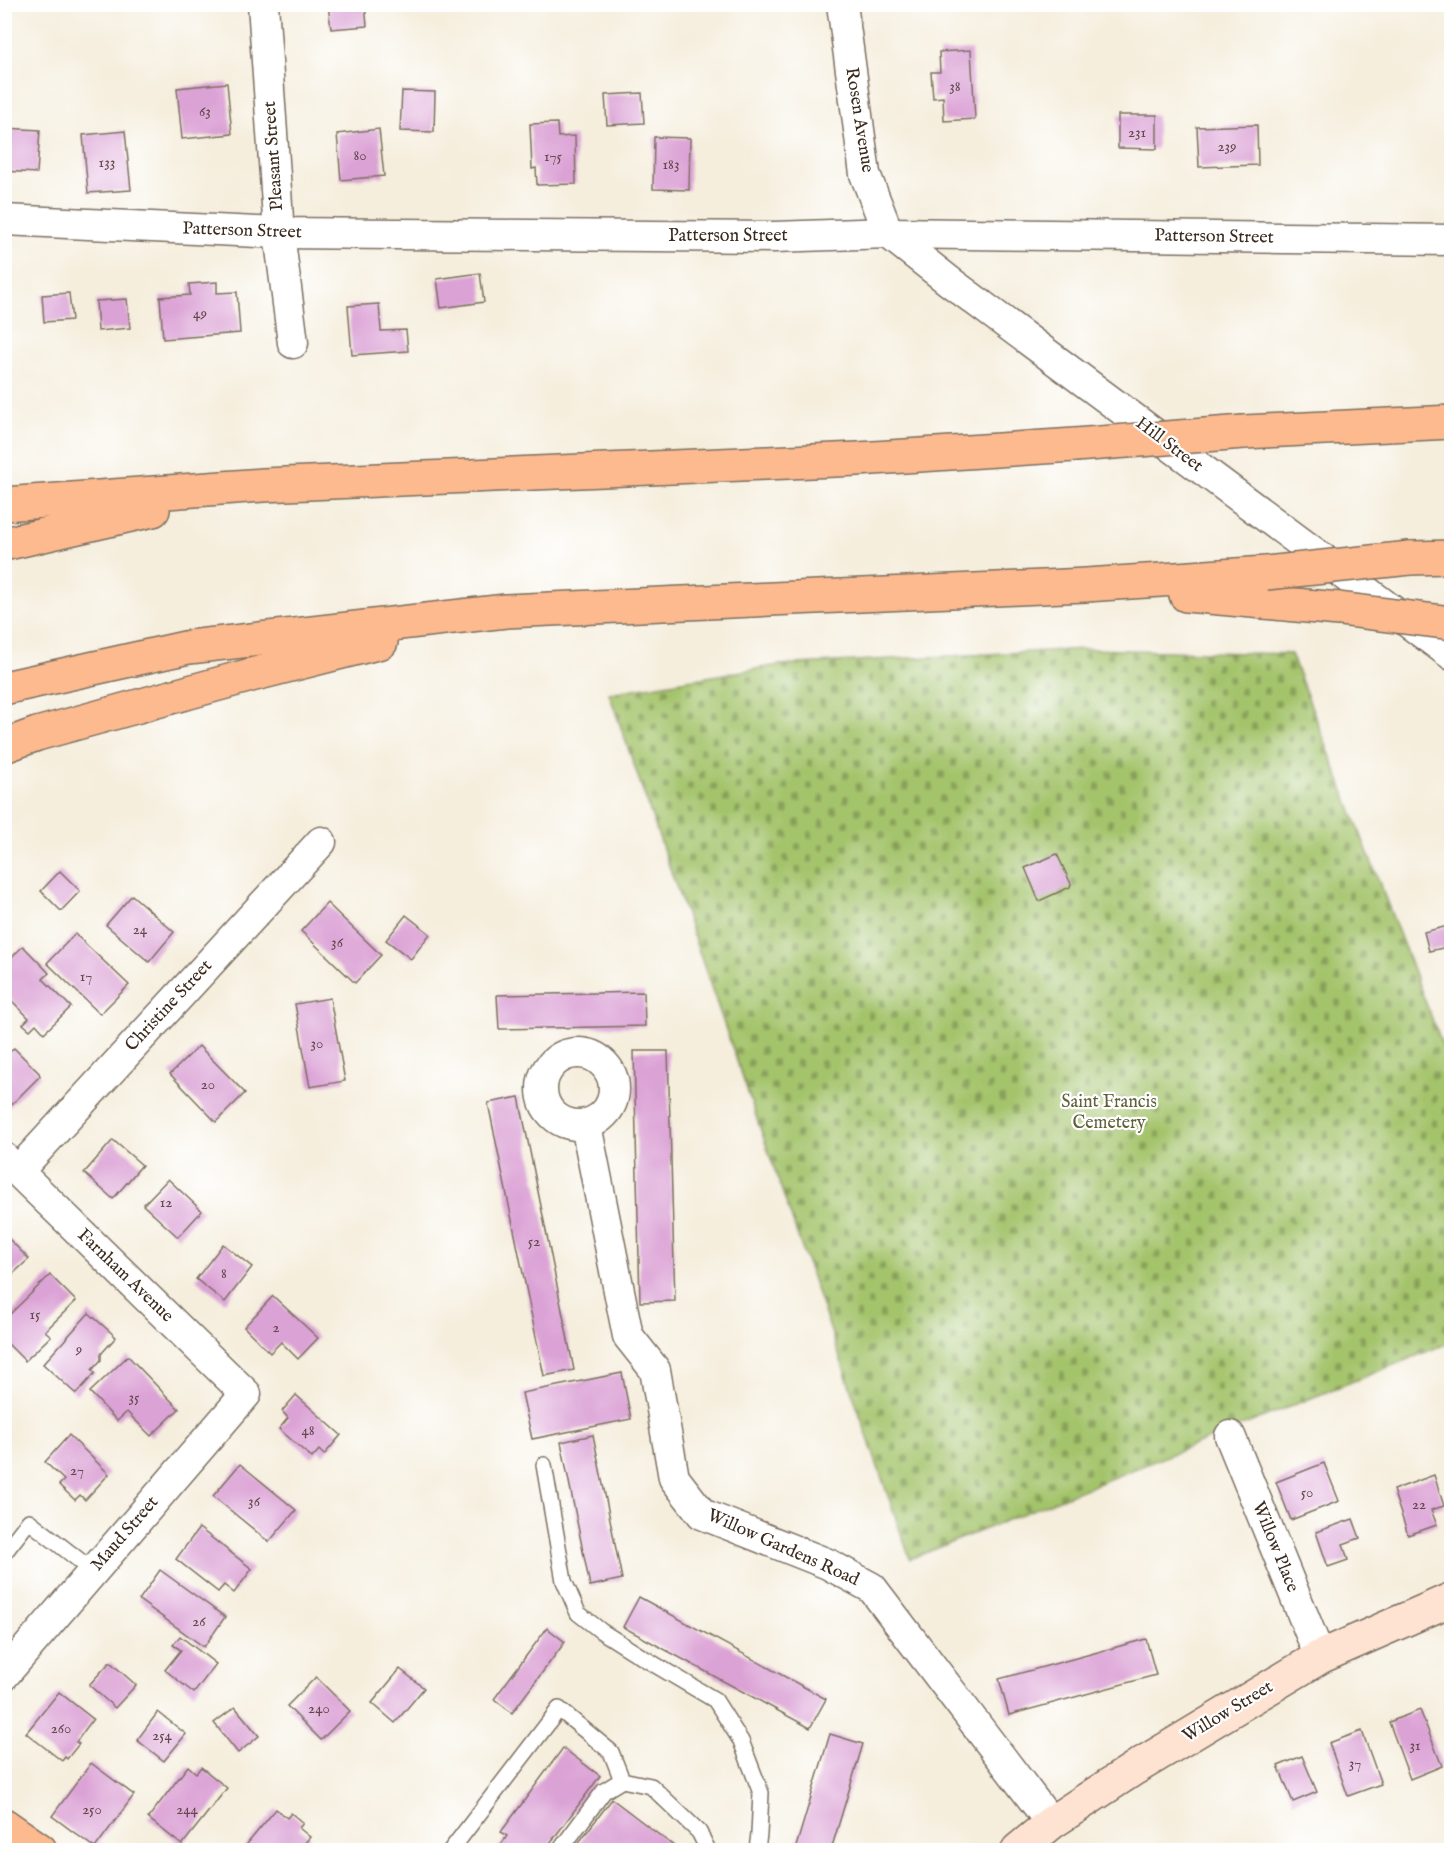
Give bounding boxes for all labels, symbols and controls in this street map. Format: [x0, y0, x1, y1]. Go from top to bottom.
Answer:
street label: Rosen Avenue [839, 66, 879, 174]
house number: 38 [949, 77, 961, 96]
street label: Pleasant Street [259, 100, 289, 212]
house number: 63 [199, 102, 211, 121]
house number: 231 [1128, 123, 1146, 142]
house number: 239 [1217, 137, 1237, 156]
house number: 80 [353, 146, 367, 165]
house number: 175 [544, 147, 563, 166]
house number: 133 [99, 153, 115, 172]
house number: 183 [662, 155, 680, 174]
street label: Patterson Street [182, 217, 302, 245]
street label: Patterson Street [1154, 224, 1274, 250]
street label: Patterson Street [668, 225, 788, 248]
house number: 49 [193, 304, 207, 323]
street label: Hill Street [1131, 412, 1207, 478]
house number: 24 [133, 920, 148, 939]
house number: 36 [331, 933, 344, 952]
street label: Christine Street [120, 955, 218, 1057]
house number: 17 [80, 967, 92, 986]
house number: 30 [311, 1034, 323, 1053]
house number: 20 [201, 1075, 215, 1094]
park label: Saint Francis Cemetery [1061, 1091, 1157, 1135]
house number: 12 [160, 1193, 172, 1212]
street label: Farnham Avenue [72, 1224, 178, 1328]
house number: 52 [528, 1232, 540, 1251]
house number: 8 [221, 1264, 227, 1283]
house number: 15 [29, 1305, 41, 1324]
house number: 2 [272, 1318, 280, 1337]
house number: 9 [75, 1340, 82, 1359]
house number: 35 [128, 1388, 140, 1407]
house number: 48 [301, 1421, 315, 1440]
house number: 27 [70, 1461, 84, 1480]
house number: 50 [1301, 1483, 1313, 1502]
street label: Maud Street [86, 1492, 164, 1576]
house number: 36 [248, 1492, 261, 1511]
house number: 22 [1412, 1495, 1426, 1514]
street label: Willow Place [1246, 1498, 1304, 1596]
street label: Willow Gardens Road [703, 1504, 863, 1592]
house number: 26 [192, 1612, 206, 1631]
street label: Willow Street [1178, 1676, 1278, 1748]
house number: 240 [308, 1699, 330, 1718]
house number: 260 [51, 1719, 71, 1738]
house number: 254 [152, 1726, 173, 1745]
house number: 31 [1409, 1736, 1421, 1755]
house number: 37 [1349, 1754, 1361, 1773]
house number: 250 [82, 1800, 102, 1819]
house number: 244 [176, 1800, 199, 1819]

